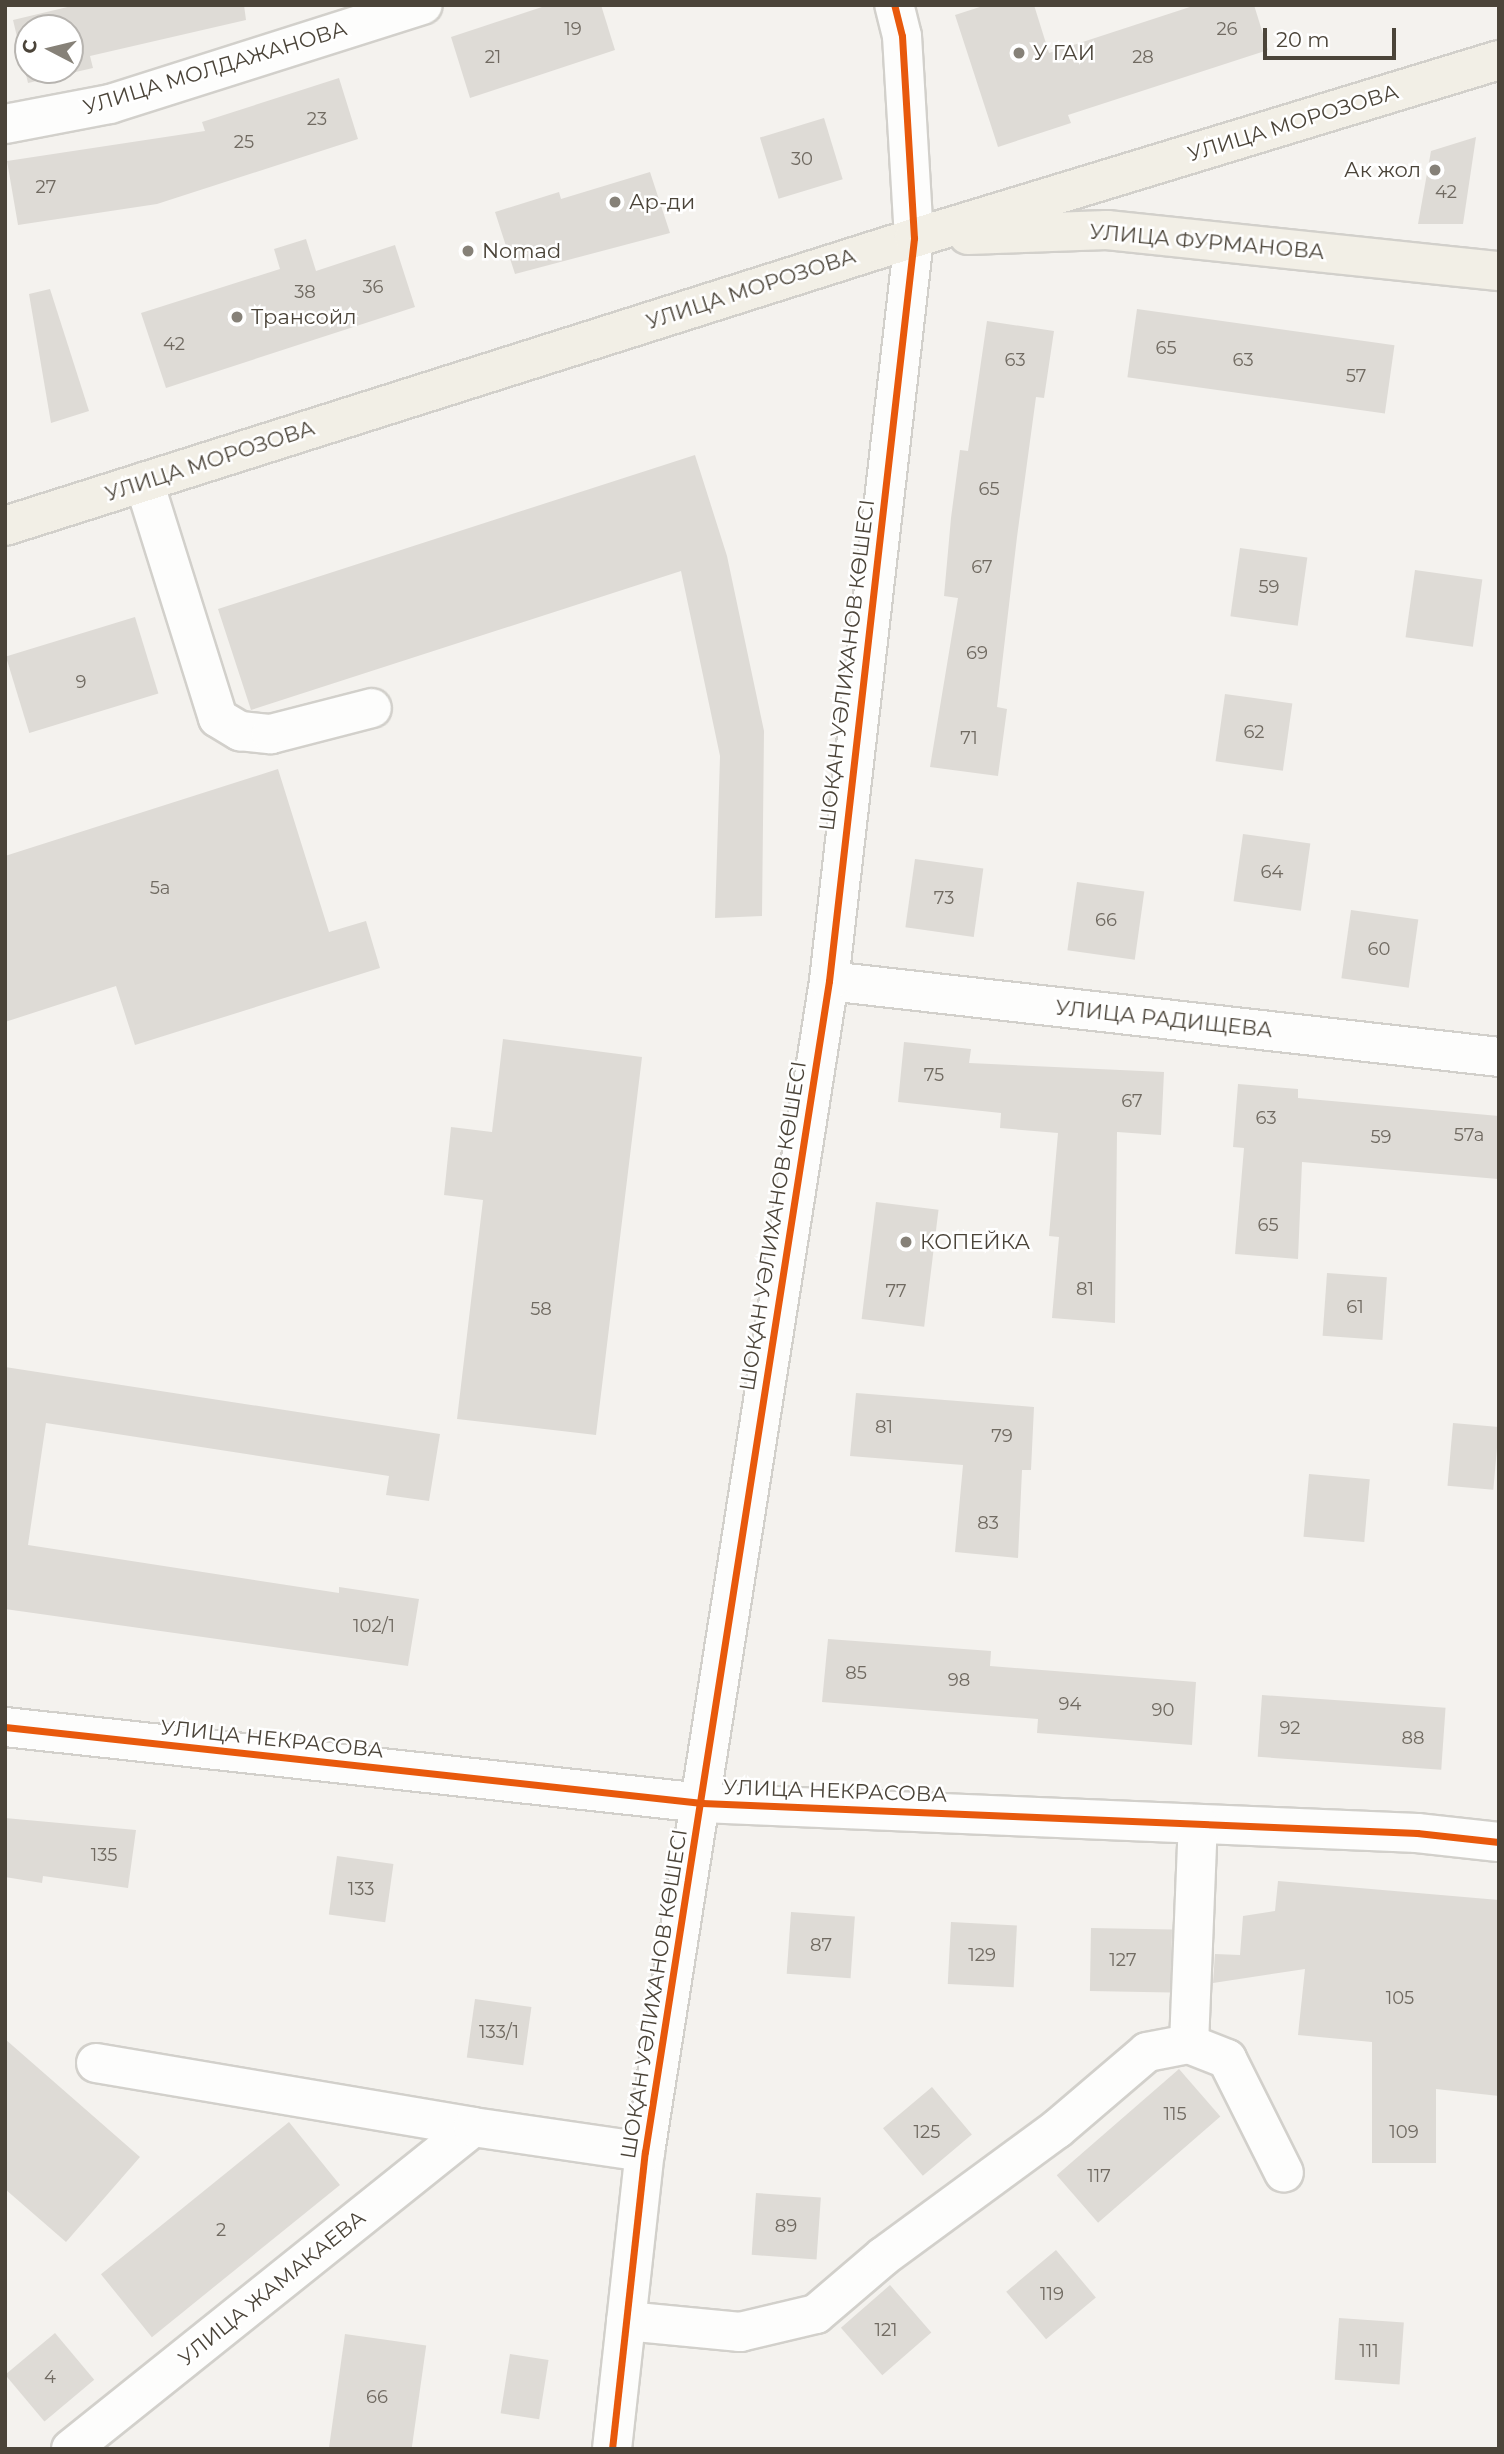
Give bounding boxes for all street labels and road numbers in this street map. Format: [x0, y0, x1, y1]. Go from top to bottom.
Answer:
street label: УЛИЦА МОЛДАЖАНОВА [80, 16, 350, 120]
street label: УЛИЦА МОРОЗОВА [1185, 79, 1401, 167]
street label: УЛИЦА ФУРМАНОВА [1089, 219, 1325, 265]
street label: УЛИЦА МОРОЗОВА [643, 243, 859, 335]
street label: УЛИЦА МОРОЗОВА [102, 415, 318, 507]
street label: ШОҚАН УӘЛИХАНОВ КӨШЕСІ [814, 498, 880, 832]
street label: УЛИЦА РАДИЩЕВА [1054, 995, 1274, 1043]
street label: ШОҚАН УӘЛИХАНОВ КӨШЕСІ [734, 1059, 812, 1393]
street label: УЛИЦА НЕКРАСОВА [159, 1715, 385, 1763]
street label: УЛИЦА НЕКРАСОВА [722, 1774, 948, 1808]
street label: ШОҚАН УӘЛИХАНОВ КӨШЕСІ [615, 1827, 693, 2161]
street label: УЛИЦА ЖАМАКАЕВА [174, 2205, 370, 2371]

